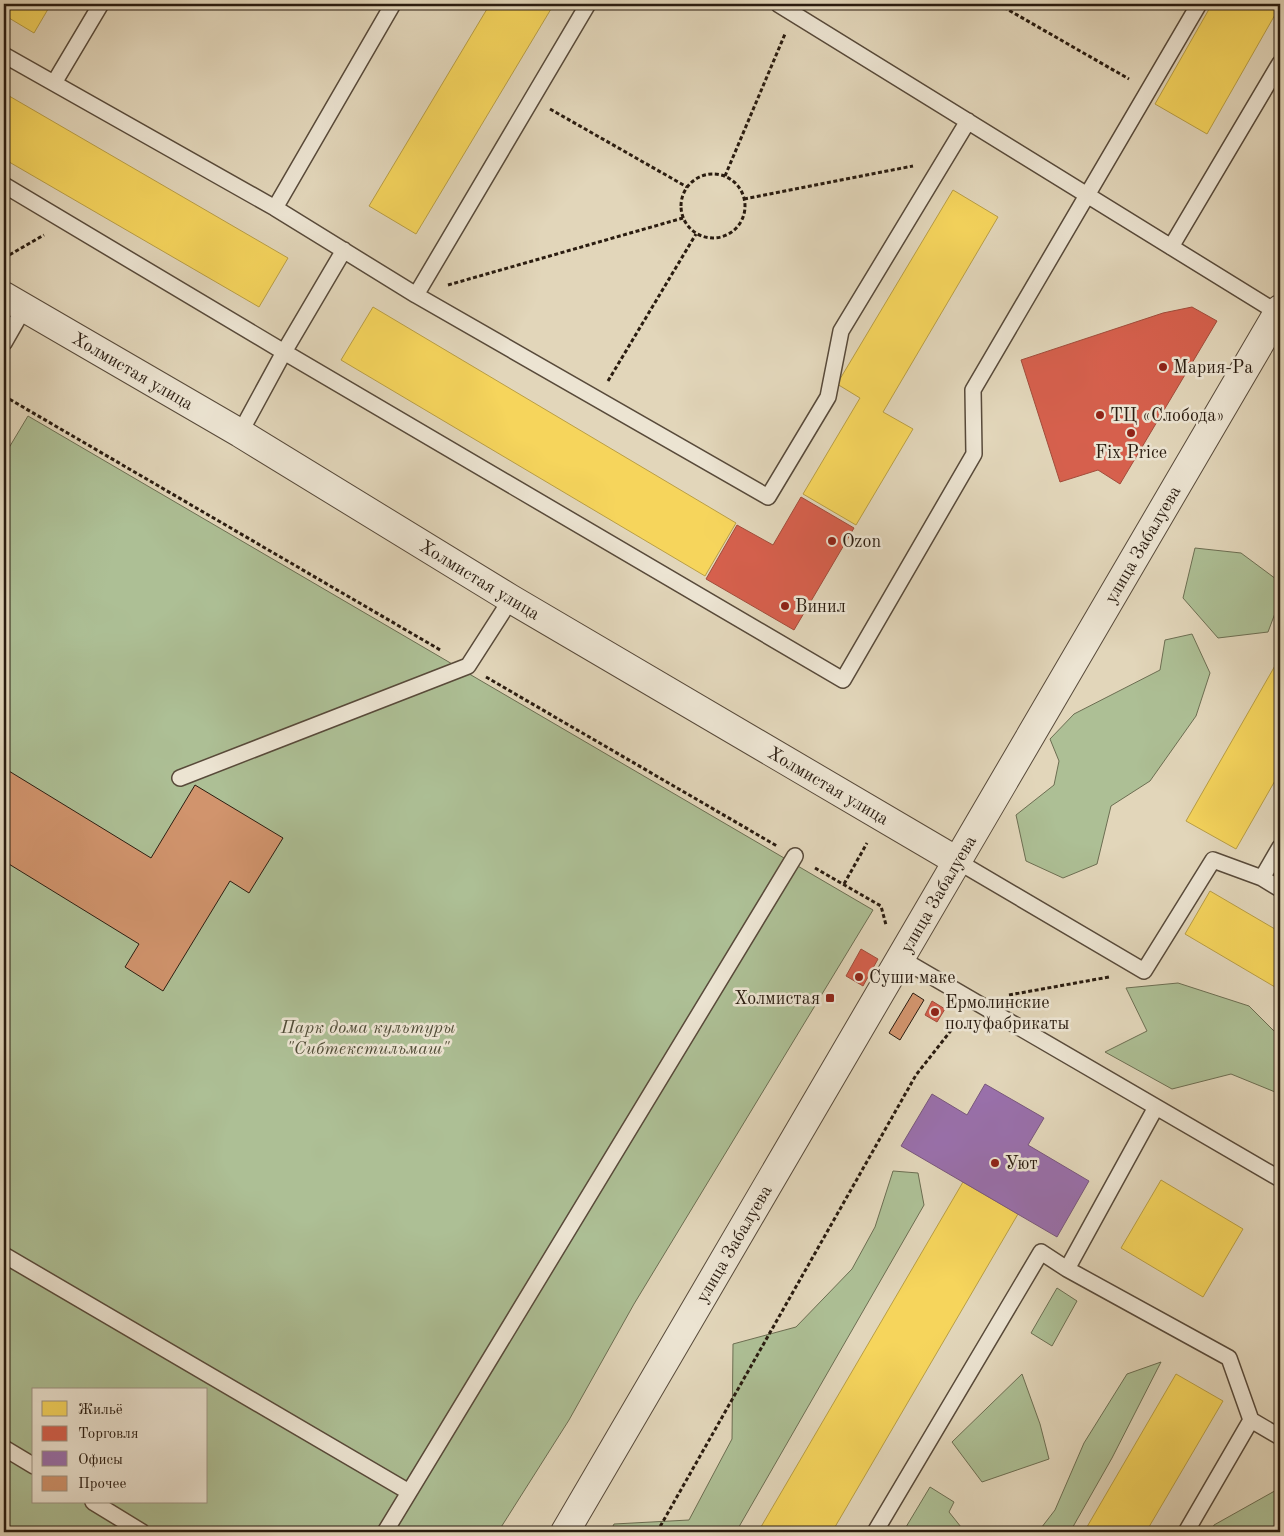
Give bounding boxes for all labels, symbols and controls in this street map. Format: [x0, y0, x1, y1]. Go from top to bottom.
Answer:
street label: Холмистая улица [69, 330, 196, 414]
place label: Мария-Ра [1173, 359, 1253, 377]
marker: Мария-Ра [1157, 361, 1169, 373]
place label: ТЦ «Слобода» [1110, 407, 1225, 425]
marker: ТЦ «Слобода» [1094, 409, 1106, 421]
marker: Fix Price [1125, 427, 1137, 439]
place label: Fix Price [1095, 444, 1167, 462]
street label: улица Забалуева [1102, 483, 1185, 607]
place label: Ozon [842, 533, 881, 551]
marker: Ozon [826, 535, 838, 547]
street label: Холмистая улица [416, 537, 543, 624]
place label: Винил [795, 598, 846, 616]
marker: Винил [779, 600, 791, 612]
street label: Холмистая улица [765, 744, 892, 829]
street label: улица Забалуева [898, 833, 980, 956]
place label: Суши маке [869, 969, 956, 987]
marker: Суши маке [853, 971, 865, 983]
place label: Холмистая [734, 990, 820, 1008]
marker: Холмистая [824, 992, 836, 1004]
place label: Ермолинские полуфабрикаты [945, 994, 1070, 1034]
marker: Ермолинские полуфабрикаты [929, 1006, 941, 1018]
park label: Парк дома культуры "Сибтекстильмаш" [280, 1019, 455, 1058]
place label: Уют [1005, 1155, 1038, 1173]
marker: Уют [989, 1157, 1001, 1169]
street label: улица Забалуева [693, 1182, 776, 1306]
legend [32, 1388, 208, 1504]
text: Жильё [78, 1403, 123, 1418]
text: Торговля [78, 1427, 139, 1442]
text: Офисы [78, 1453, 123, 1468]
text: Прочее [78, 1477, 126, 1492]

